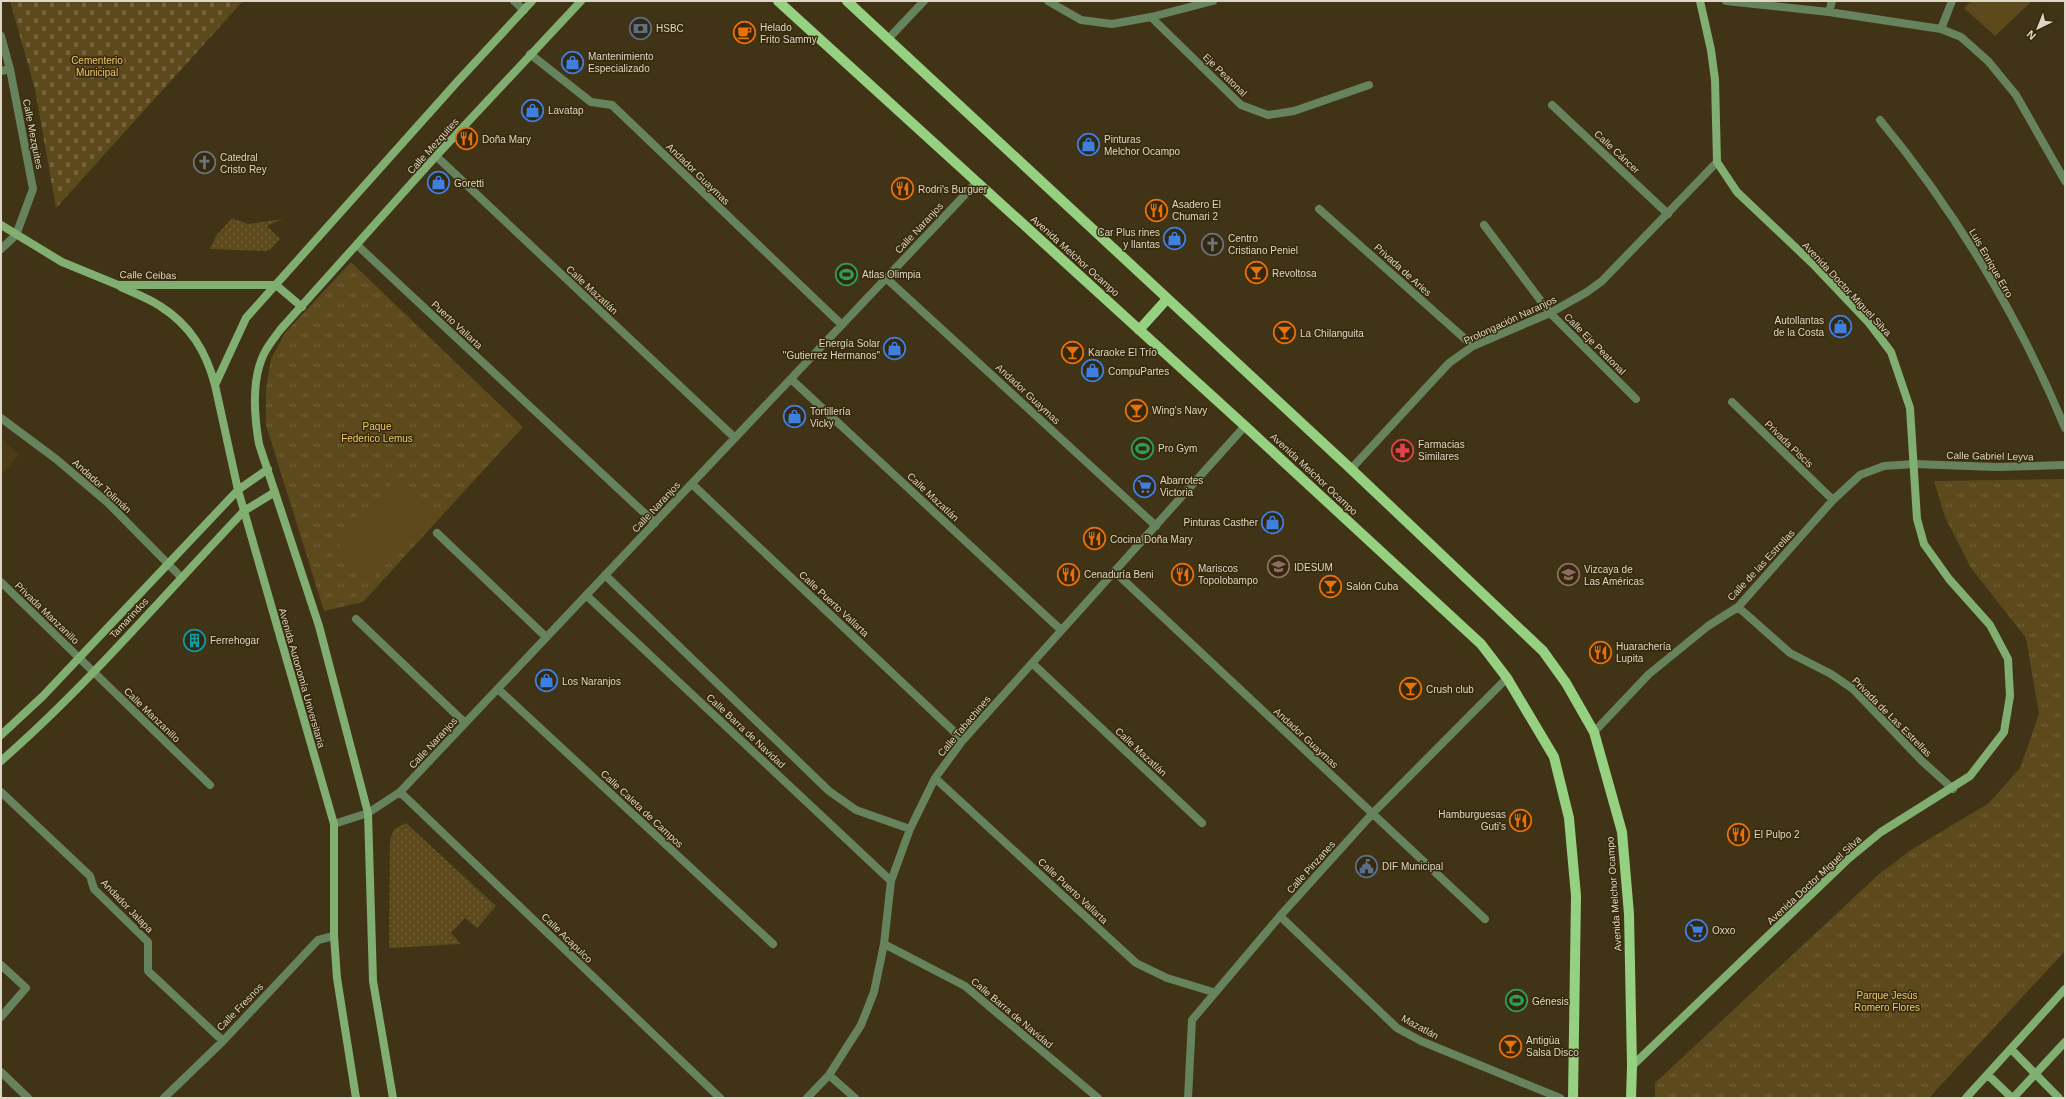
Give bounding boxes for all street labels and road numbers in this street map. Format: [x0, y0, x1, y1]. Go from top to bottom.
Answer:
street label: Eje Peatonal [1201, 51, 1249, 99]
street label: Calle Mezquites [21, 98, 45, 170]
street label: Calle Mezquites [405, 116, 461, 176]
street label: Calle Cáncer [1592, 128, 1642, 176]
street label: Andador Guaymas [664, 141, 732, 207]
street label: Calle Naranjos [893, 200, 945, 256]
street label: Avenida Melchor Ocampo [1029, 213, 1122, 299]
street label: Luis Enrique Erro [1967, 227, 2015, 300]
street label: Avenida Doctor Miguel Silva [1800, 240, 1894, 339]
street label: Privada de Aries [1372, 242, 1434, 298]
street label: Calle Mazatlán [564, 263, 620, 317]
street label: Calle Ceibas [120, 269, 176, 281]
street label: Prolongación Naranjos [1462, 294, 1558, 346]
street label: Puerto Vallarta [429, 299, 485, 352]
street label: Calle Eje Peatonal [1562, 311, 1628, 377]
street label: Andador Guaymas [994, 362, 1062, 426]
street label: Privada Piscis [1763, 418, 1815, 470]
street label: Avenida Melchor Ocampo [1268, 431, 1360, 517]
street label: Calle Gabriel Leyva [1946, 450, 2034, 462]
street label: Andador Tolimán [70, 457, 134, 515]
street label: Calle Mazatlán [905, 470, 961, 524]
street label: Calle Naranjos [630, 479, 682, 535]
street label: Calle de las Estrellas [1725, 527, 1797, 603]
street label: Calle Puerto Vallarta [797, 569, 871, 639]
street label: Privada Manzanillo [13, 580, 82, 647]
street label: Tamarindos [107, 595, 151, 641]
street label: Avenida Autonomía Universitaria [277, 607, 327, 750]
street label: Privada de Las Estrellas [1850, 675, 1934, 759]
street label: Calle Manzanillo [122, 686, 183, 745]
street label: Calle Barra de Navidad [704, 692, 788, 770]
street label: Calle Tabachines [935, 693, 993, 759]
street label: Andador Guaymas [1272, 706, 1340, 770]
street label: Calle Naranjos [407, 715, 459, 771]
street label: Calle Mazatlán [1113, 725, 1169, 779]
street label: Calle Caleta de Campos [599, 768, 685, 850]
street label: Avenida Doctor Miguel Silva [1765, 833, 1864, 927]
street label: Avenida Melchor Ocampo [1604, 836, 1623, 952]
street label: Calle Pinzanes [1285, 839, 1337, 895]
street label: Calle Puerto Vallarta [1036, 856, 1110, 926]
street label: Andador Jalapa [99, 877, 156, 935]
street label: Calle Acapulco [539, 911, 595, 965]
street label: Calle Barra de Navidad [969, 976, 1055, 1050]
street label: Calle Fresnos [215, 981, 265, 1033]
street label: Mazatlán [1400, 1013, 1440, 1041]

